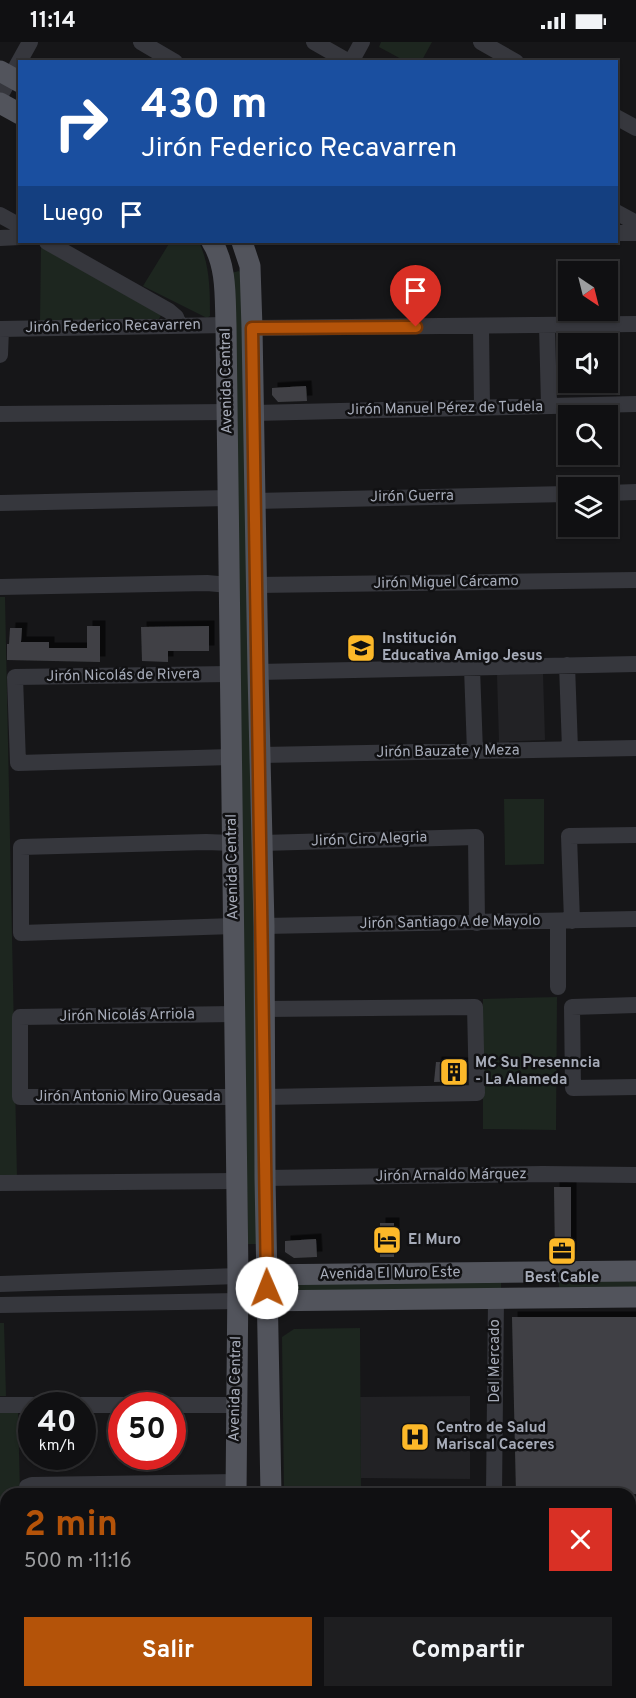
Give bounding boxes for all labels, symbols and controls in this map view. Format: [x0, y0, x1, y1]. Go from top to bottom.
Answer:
text: 11:14 [30, 8, 76, 35]
text: 430 m [141, 80, 267, 133]
icon: right [42, 84, 120, 162]
text: Jirón Federico Recavarren [141, 132, 457, 166]
icon: arrive [115, 198, 148, 231]
text: Luego [42, 201, 103, 228]
north arrow [558, 261, 618, 321]
map controls [558, 261, 618, 537]
pin [390, 265, 441, 327]
icon: arrive [399, 274, 432, 307]
street label: Jirón Federico Recavarren [25, 316, 201, 338]
street label: Avenida Central [217, 328, 237, 434]
button: sound [558, 333, 618, 393]
street label: Jirón Manuel Pérez de Tudela [347, 398, 543, 420]
button: search [558, 405, 618, 465]
button: layers [558, 477, 618, 537]
street label: Jirón Guerra [370, 487, 454, 507]
street label: Jirón Miguel Cárcamo [373, 572, 519, 594]
place label: Institución Educativa Amigo Jesus [382, 630, 543, 666]
school or university icon: Institución Educativa Amigo Jesus [345, 632, 377, 664]
street label: Jirón Nicolás de Rivera [46, 665, 200, 687]
street label: Jirón Bauzate y Meza [376, 741, 520, 763]
street label: Avenida Central [223, 814, 243, 920]
street label: Jirón Ciro Alegria [310, 828, 428, 852]
street label: Jirón Santiago A de Mayolo [359, 912, 541, 934]
street label: Jirón Nicolás Arriola [59, 1005, 195, 1027]
place label: MC Su Presenncia - La Alameda [475, 1054, 600, 1090]
building icon: MC Su Presenncia - La Alameda [438, 1056, 470, 1088]
street label: Jirón Antonio Miro Quesada [35, 1088, 221, 1107]
street label: Jirón Arnaldo Márquez [375, 1165, 527, 1187]
hotel icon: El Muro [371, 1224, 403, 1256]
place label: El Muro [408, 1231, 461, 1250]
office icon: Best Cable [546, 1235, 578, 1267]
position arrow [235, 1256, 299, 1320]
street label: Avenida El Muro Este [319, 1263, 461, 1285]
place label: Best Cable [525, 1269, 599, 1288]
street label: Del Mercado [486, 1319, 505, 1403]
street label: Avenida Central [226, 1336, 246, 1442]
speed limit sign: 50 [108, 1392, 186, 1470]
text: 40 [37, 1405, 77, 1442]
place label: Centro de Salud Mariscal Caceres [436, 1419, 555, 1455]
hospital icon: Centro de Salud Mariscal Caceres [399, 1421, 431, 1453]
text: km/h [39, 1437, 75, 1456]
text: 2 min [24, 1503, 118, 1549]
button: close [549, 1508, 612, 1571]
text: 500 m · 11:16 [24, 1549, 132, 1575]
button: Salir [24, 1617, 312, 1686]
button: Compartir [324, 1617, 612, 1686]

